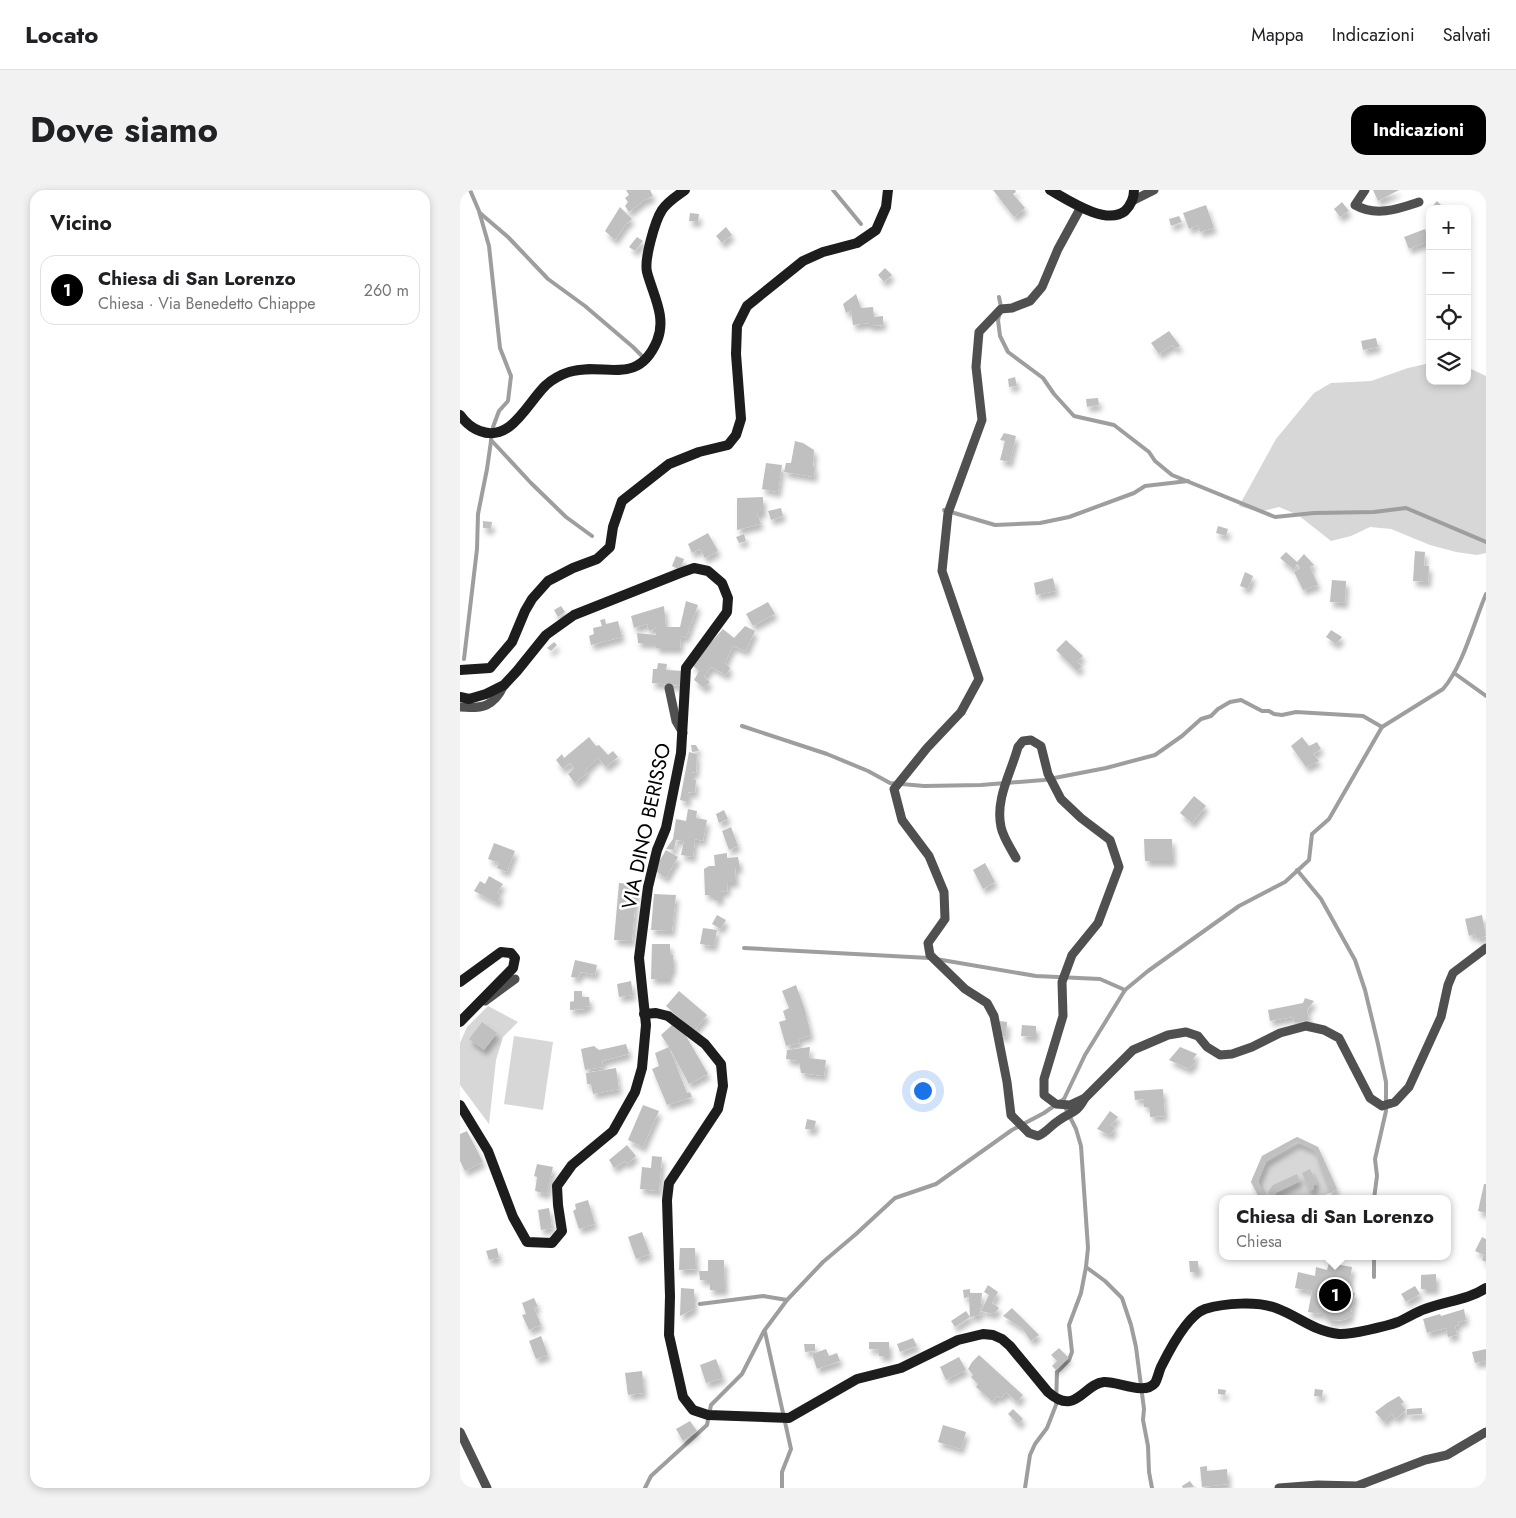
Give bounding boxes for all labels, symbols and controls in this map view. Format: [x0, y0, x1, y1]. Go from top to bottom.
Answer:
text: Locato [25, 17, 98, 52]
text: Mappa [1251, 22, 1304, 48]
text: Indicazioni [1332, 22, 1415, 48]
text: Salvati [1443, 22, 1491, 48]
text: Dove siamo [30, 105, 218, 155]
button: Indicazioni [1351, 105, 1486, 155]
map controls [1426, 205, 1471, 385]
button: + [1426, 205, 1471, 250]
text: Vicino [50, 208, 112, 238]
button: − [1426, 250, 1471, 295]
text: Chiesa di San Lorenzo [98, 265, 296, 292]
text: 1 [63, 279, 71, 302]
text: 260 m [364, 279, 409, 302]
text: Chiesa · Via Benedetto Chiappe [98, 292, 316, 315]
button: locate [1426, 295, 1471, 340]
button: layers [1426, 340, 1471, 385]
street label: VIA DINO BERISSO [615, 740, 678, 912]
your location [910, 1078, 936, 1104]
popup [1219, 1195, 1451, 1260]
text: Chiesa di San Lorenzo [1236, 1203, 1434, 1230]
text: Chiesa [1236, 1230, 1282, 1253]
pin: 1 [1319, 1276, 1351, 1314]

